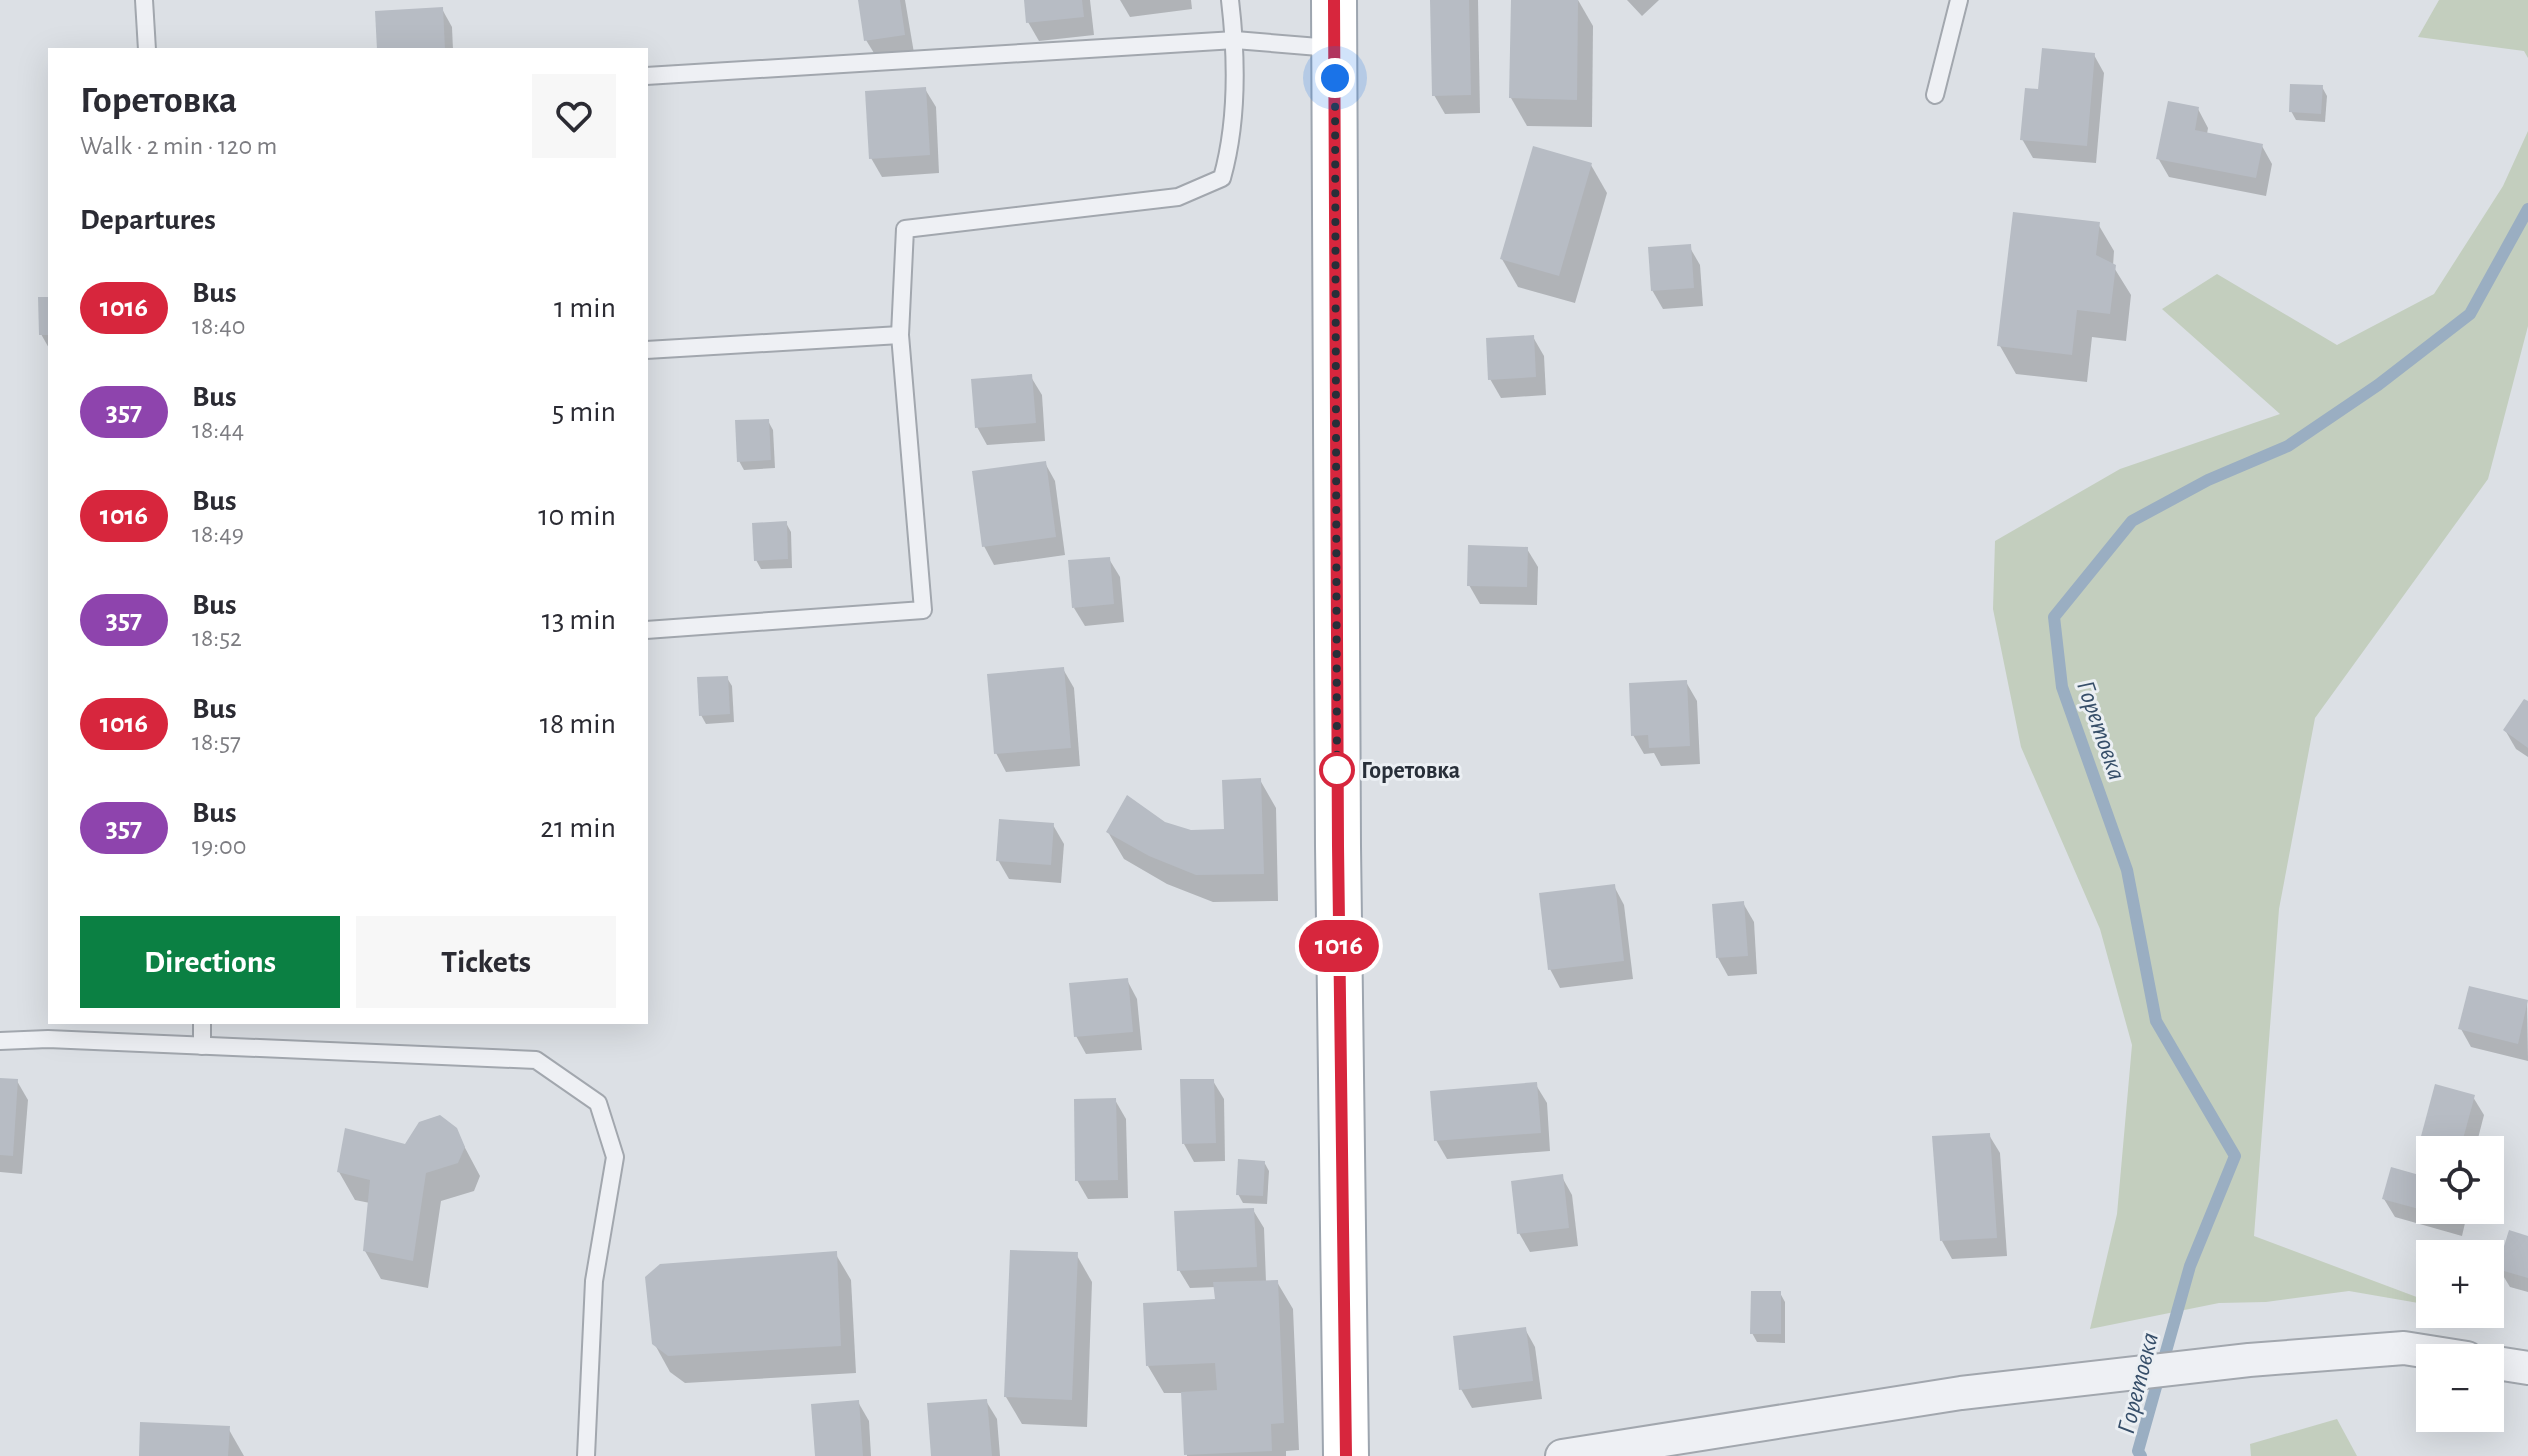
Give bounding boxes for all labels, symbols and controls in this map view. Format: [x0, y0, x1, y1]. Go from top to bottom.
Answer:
your location [1315, 58, 1355, 98]
button: heart [532, 74, 616, 158]
text: Горетовка [80, 82, 237, 120]
text: Walk · 2 min · 120 m [80, 133, 277, 159]
text: Departures [80, 205, 216, 235]
text: Bus [192, 278, 237, 308]
text: 1 min [554, 293, 616, 323]
text: 1016 [100, 294, 148, 322]
text: 18:40 [192, 313, 245, 339]
text: Bus [192, 382, 237, 412]
text: 5 min [552, 397, 616, 427]
text: 357 [106, 398, 142, 426]
text: 18:44 [192, 417, 244, 443]
text: Bus [192, 486, 237, 516]
text: 10 min [538, 501, 616, 531]
text: 1016 [100, 502, 148, 530]
text: 18:49 [192, 521, 244, 547]
text: Bus [192, 590, 237, 620]
text: 13 min [542, 605, 616, 635]
text: 357 [106, 606, 142, 634]
text: 18:52 [192, 625, 242, 651]
water label: Горетовка [2072, 677, 2130, 783]
text: Bus [192, 694, 237, 724]
text: 18 min [540, 709, 616, 739]
text: 1016 [100, 710, 148, 738]
text: 18:57 [192, 729, 241, 755]
marker: Горетовка [1320, 753, 1354, 787]
place label: Горетовка [1361, 759, 1460, 783]
text: Bus [192, 798, 237, 828]
text: 21 min [540, 813, 616, 843]
text: 357 [106, 814, 142, 842]
text: 19:00 [192, 833, 247, 859]
button: Directions [80, 916, 340, 1008]
button: Tickets [356, 916, 616, 1008]
line badge: 1016 [1283, 920, 1395, 972]
text: 1016 [1315, 932, 1363, 960]
map controls [2416, 1136, 2504, 1432]
button: locate [2416, 1136, 2504, 1224]
button: + [2416, 1240, 2504, 1328]
water label: Горетовка [2113, 1330, 2163, 1437]
button: − [2416, 1344, 2504, 1432]

